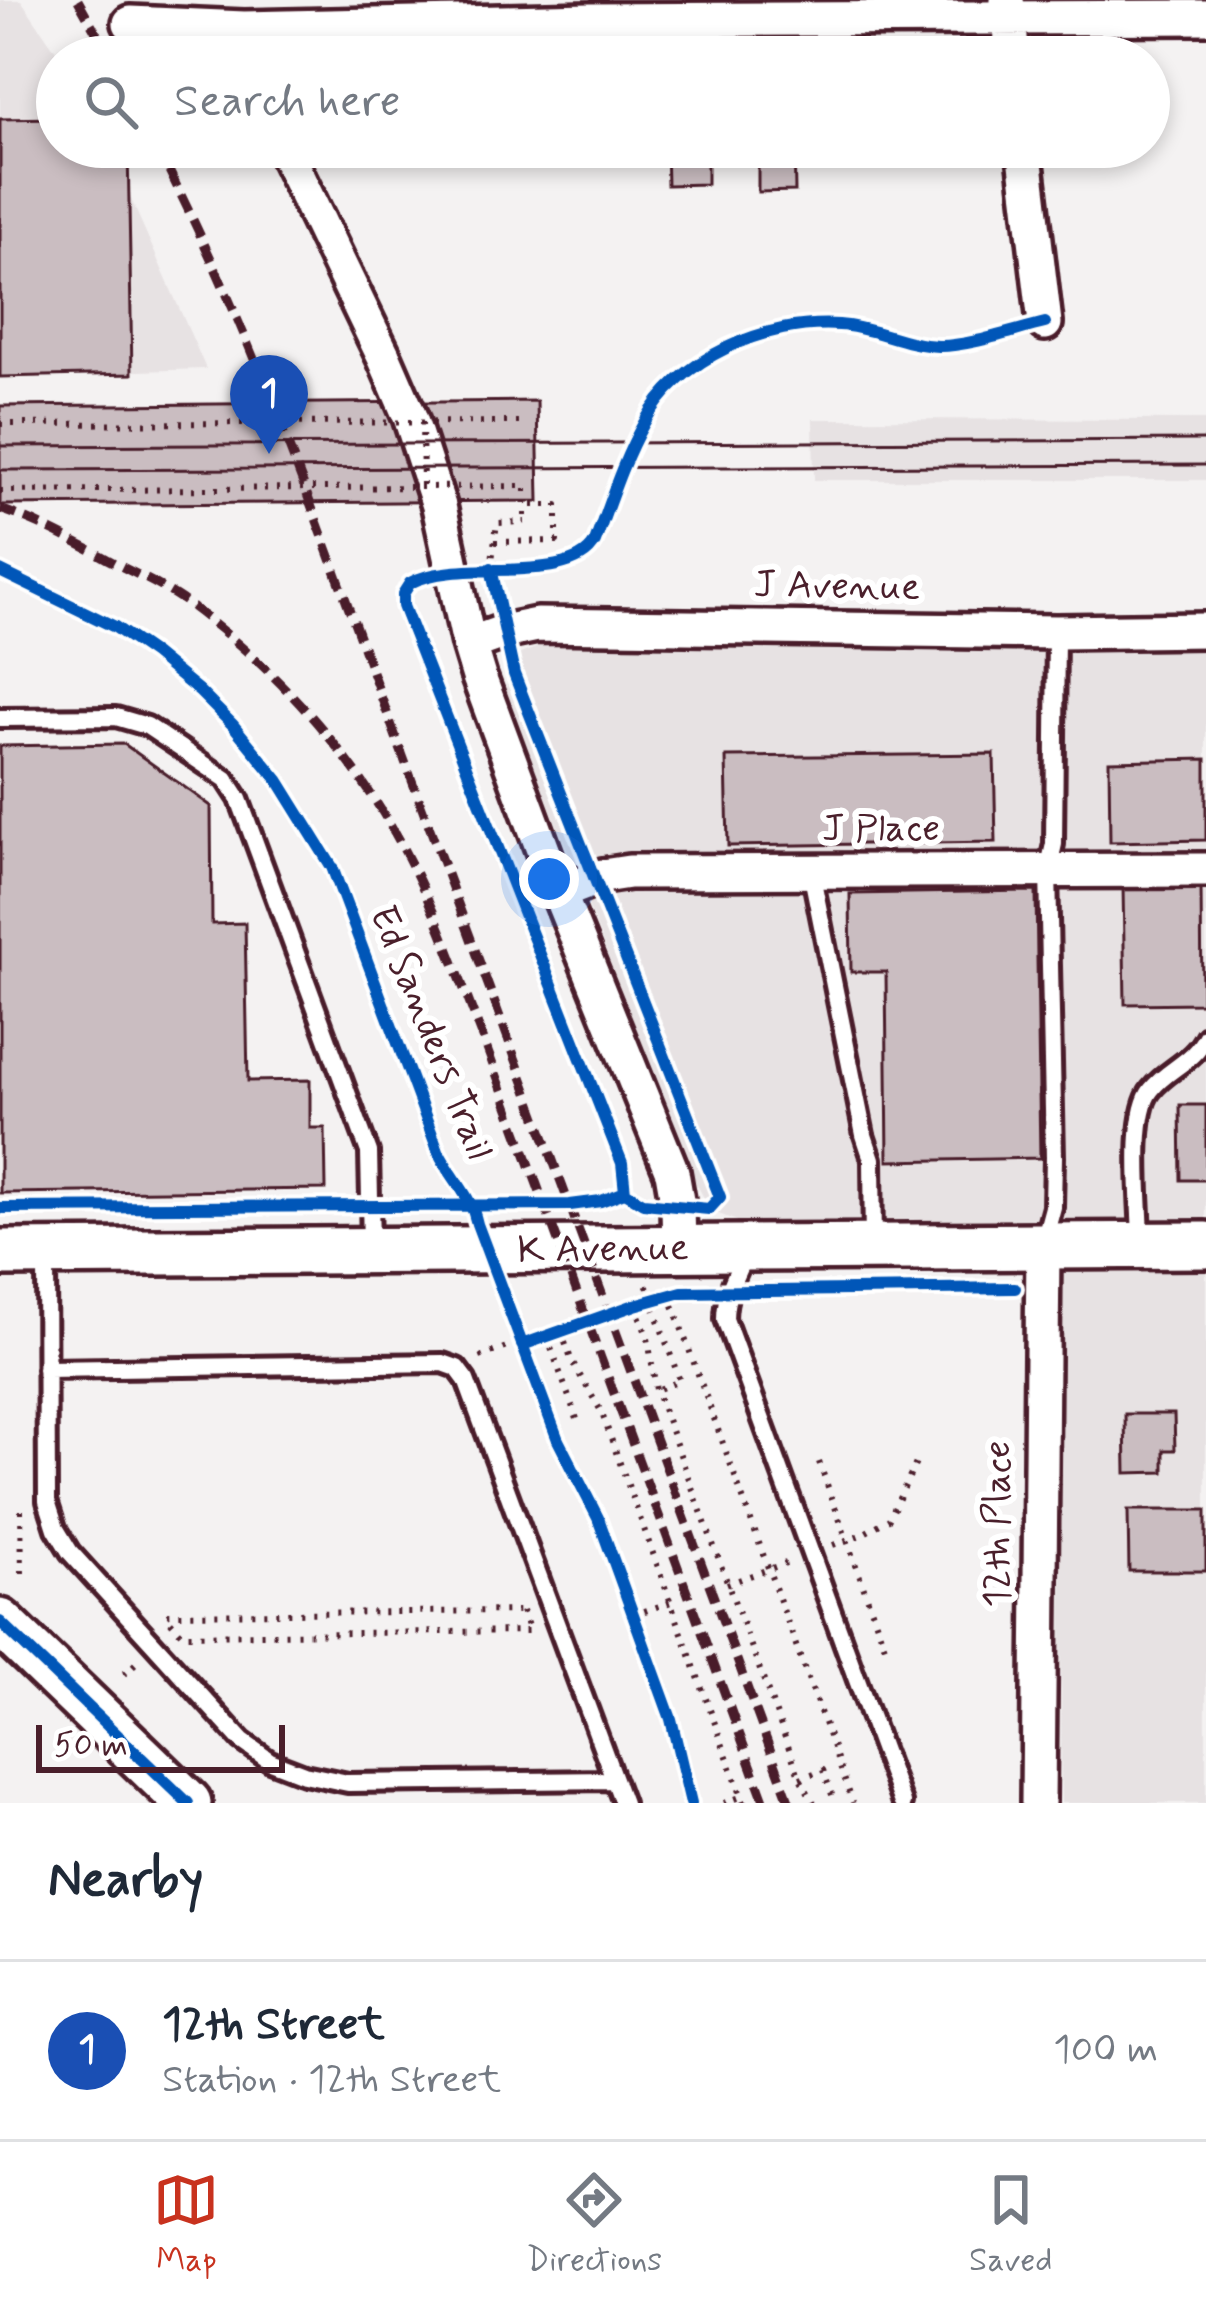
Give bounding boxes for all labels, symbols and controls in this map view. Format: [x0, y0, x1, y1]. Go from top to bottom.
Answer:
search box [36, 36, 1170, 168]
icon: search [78, 69, 144, 135]
text: Search here [174, 73, 401, 132]
pin: 1 [230, 355, 308, 454]
street label: J Avenue [753, 560, 921, 614]
street label: J Place [822, 804, 940, 855]
your location [519, 849, 579, 909]
street label: Ed Sanders Trail [356, 899, 504, 1167]
street label: K Avenue [517, 1223, 689, 1277]
street label: 12th Place [973, 1440, 1024, 1608]
scale bar [36, 1719, 285, 1772]
text: 50 m [54, 1724, 128, 1768]
text: Nearby [48, 1848, 203, 1914]
text: 12th Street [162, 1996, 385, 2055]
text: 1 [78, 2025, 96, 2076]
text: 100 m [1053, 2025, 1158, 2076]
text: Station · 12th Street [162, 2055, 501, 2106]
tab: Map [153, 2167, 219, 2283]
tab: Directions [526, 2167, 662, 2283]
tab: Saved [969, 2167, 1053, 2283]

